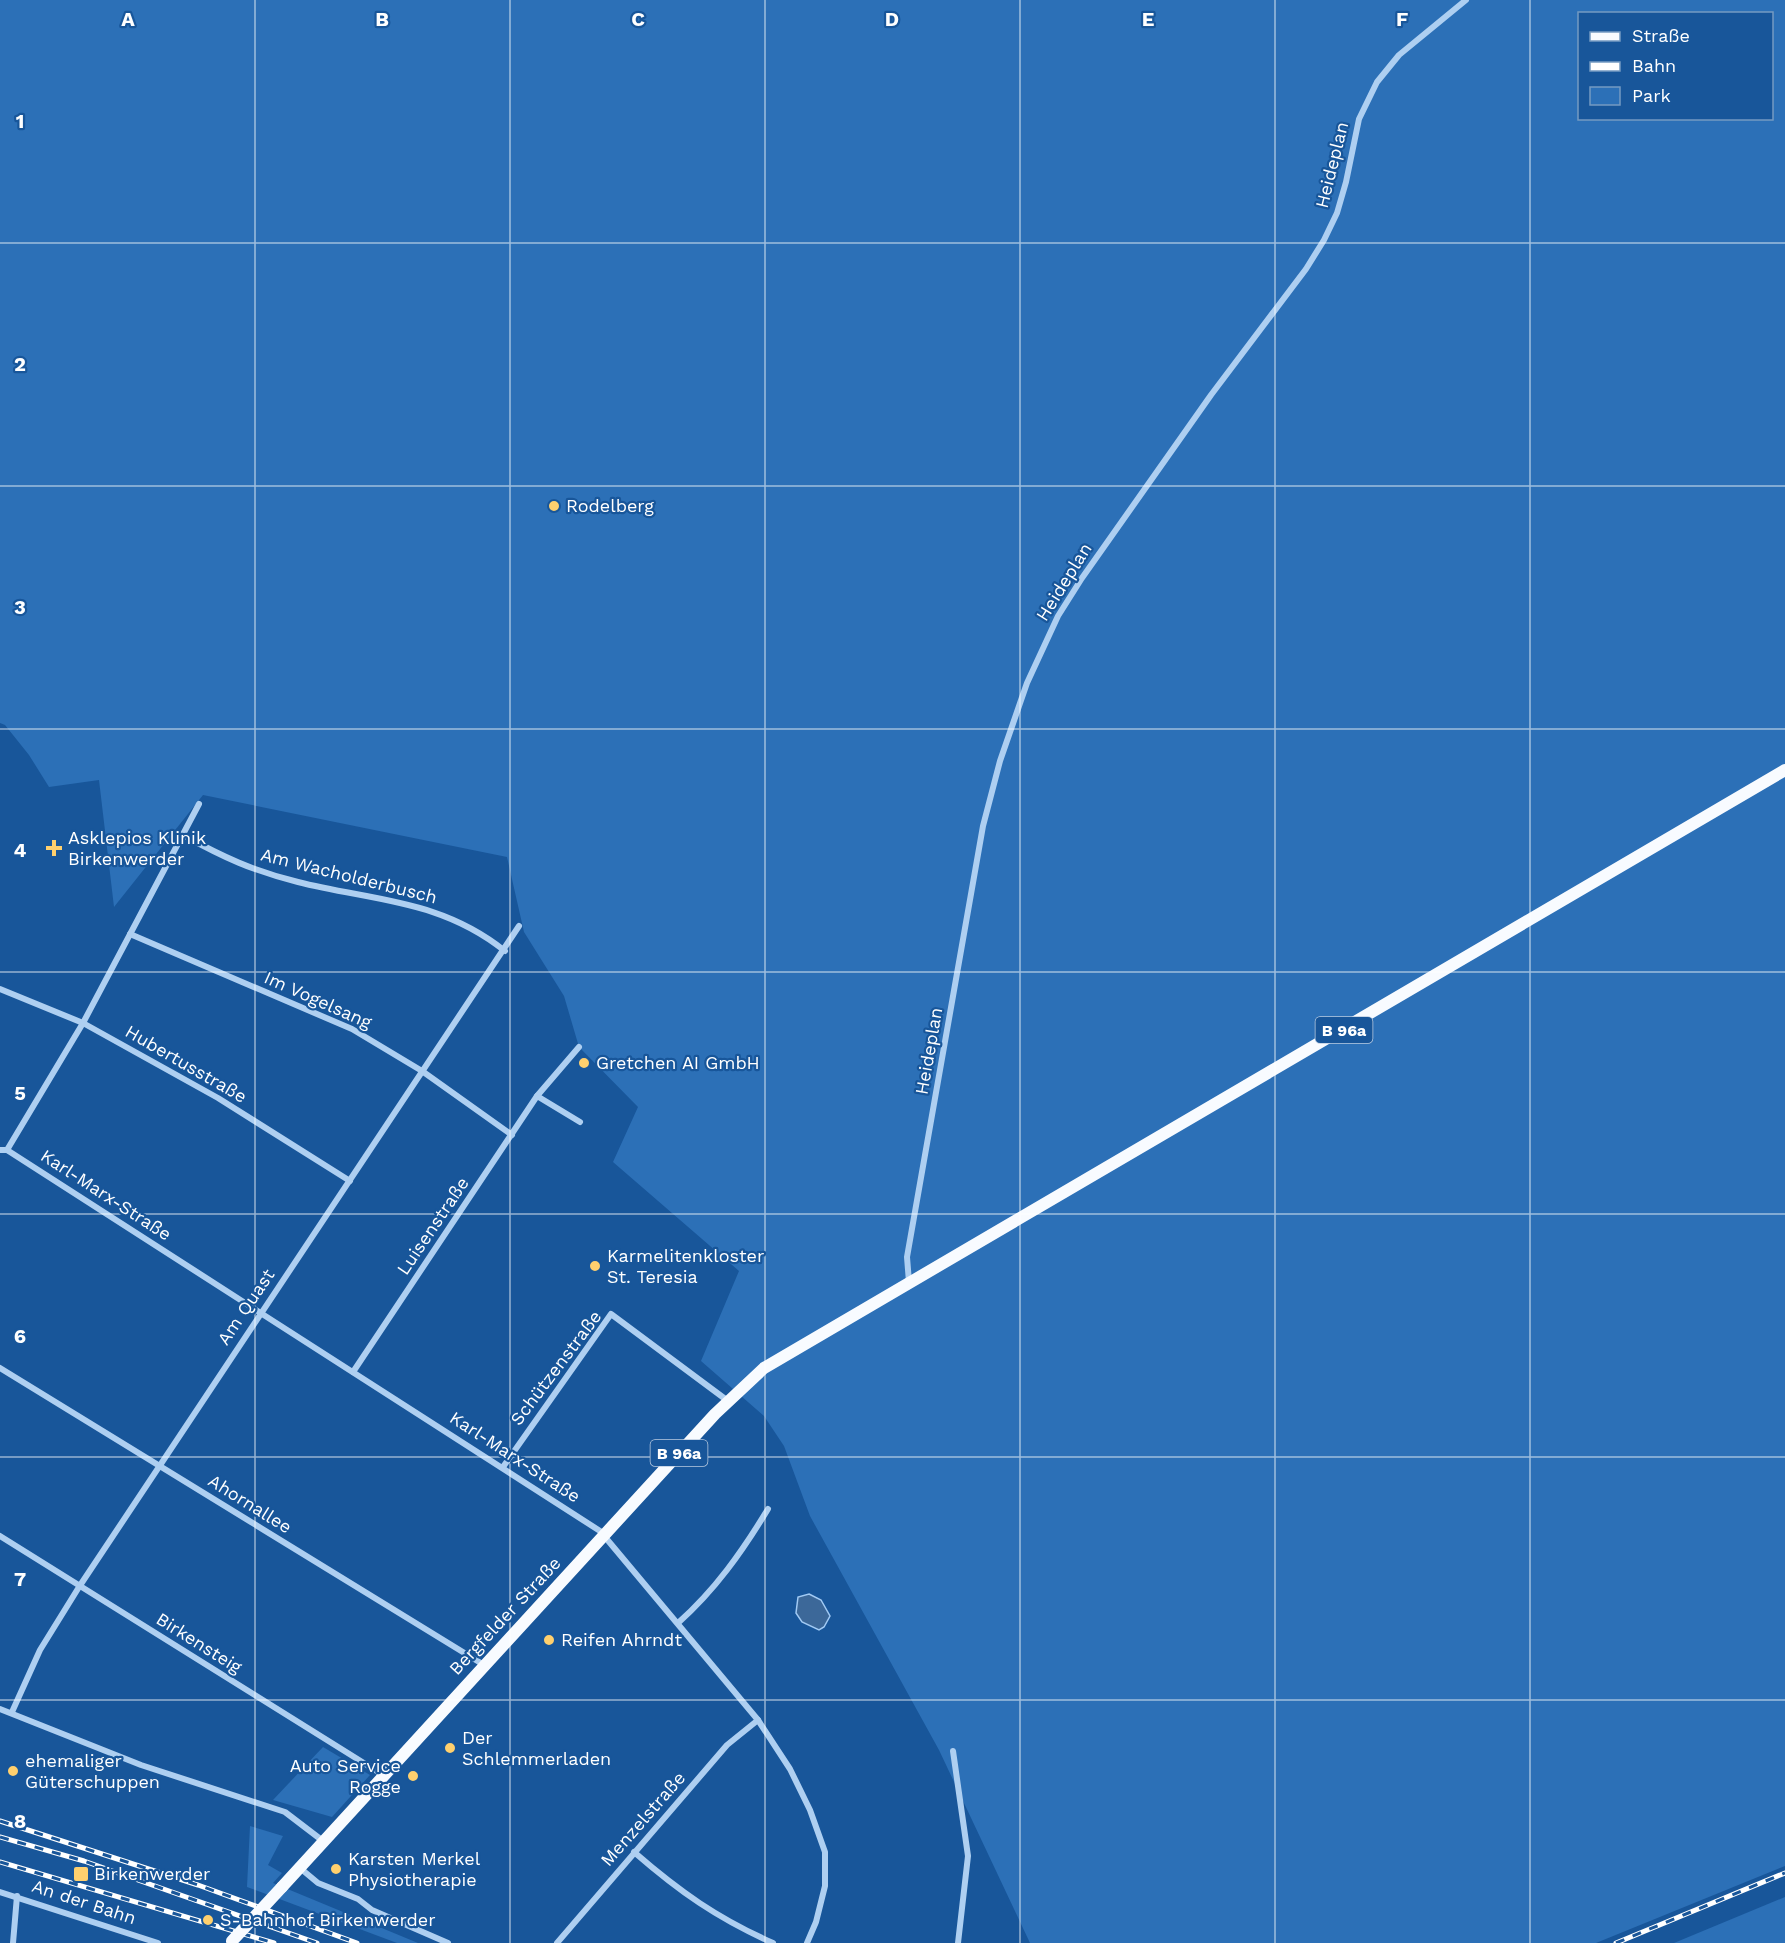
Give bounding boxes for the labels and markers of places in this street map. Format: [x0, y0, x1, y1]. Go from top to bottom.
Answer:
place label: Rodelberg [566, 495, 654, 516]
marker: Rodelberg [547, 499, 561, 513]
place label: Asklepios Klinik Birkenwerder [68, 827, 206, 869]
marker: Asklepios Klinik Birkenwerder [45, 839, 63, 857]
place label: Gretchen AI GmbH [596, 1052, 760, 1073]
marker: Gretchen AI GmbH [577, 1056, 591, 1070]
place label: Karmelitenkloster St. Teresia [607, 1245, 764, 1287]
marker: Karmelitenkloster St. Teresia [588, 1259, 602, 1273]
place label: Reifen Ahrndt [561, 1629, 682, 1650]
marker: Reifen Ahrndt [542, 1633, 556, 1647]
place label: Der Schlemmerladen [462, 1727, 611, 1769]
marker: Der Schlemmerladen [443, 1741, 457, 1755]
place label: ehemaliger Güterschuppen [25, 1750, 160, 1792]
place label: Auto Service Rogge [290, 1755, 401, 1797]
marker: ehemaliger Güterschuppen [6, 1764, 20, 1778]
marker: Auto Service Rogge [406, 1769, 420, 1783]
place label: Karsten Merkel Physiotherapie [348, 1848, 481, 1890]
marker: Karsten Merkel Physiotherapie [329, 1862, 343, 1876]
place label: Birkenwerder [94, 1863, 210, 1884]
marker: Birkenwerder [72, 1865, 90, 1883]
place label: S-Bahnhof Birkenwerder [220, 1909, 436, 1930]
marker: S-Bahnhof Birkenwerder [201, 1913, 215, 1927]

